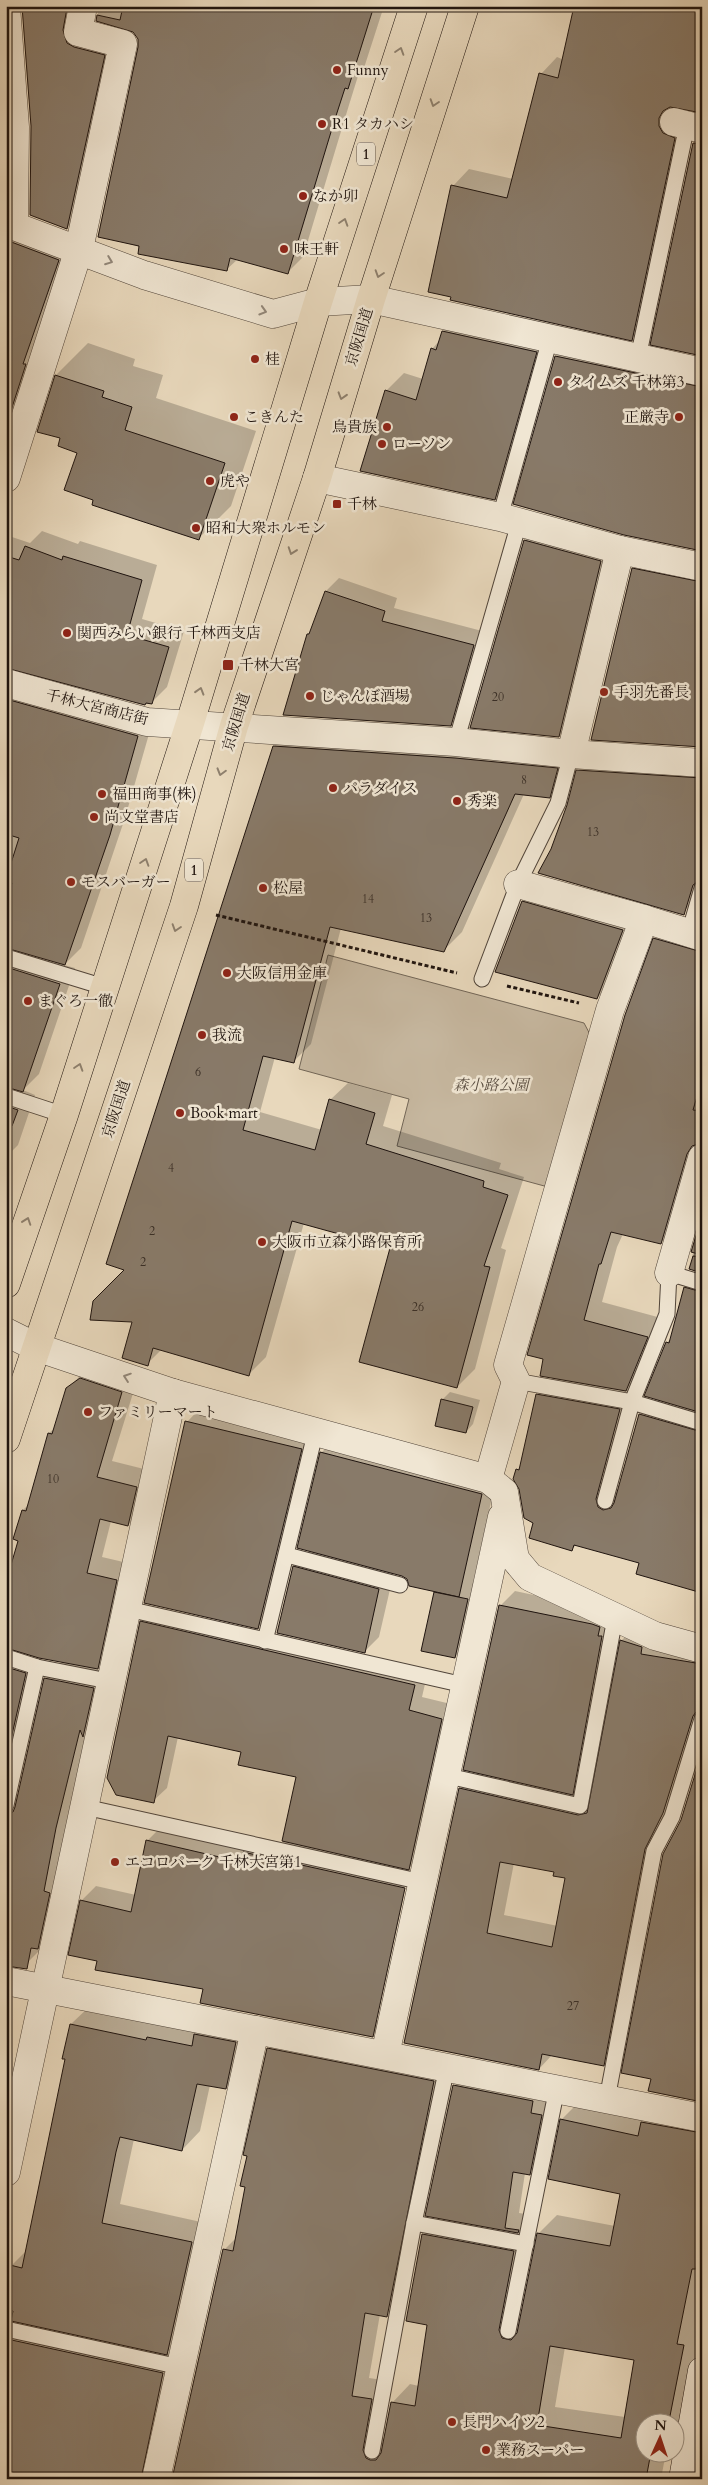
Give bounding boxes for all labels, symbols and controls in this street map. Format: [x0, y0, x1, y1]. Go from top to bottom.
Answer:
one-way arrow [394, 47, 404, 56]
place label: Funny [347, 60, 389, 80]
marker: Funny [331, 64, 343, 76]
one-way arrow [430, 98, 440, 106]
place label: R1 タカハシ [332, 114, 414, 134]
marker: R1 タカハシ [316, 118, 328, 130]
road number: 1 [357, 142, 375, 166]
place label: なか卯 [313, 186, 358, 206]
marker: なか卯 [297, 190, 309, 202]
one-way arrow [338, 218, 348, 227]
place label: 味王軒 [294, 239, 339, 259]
marker: 味王軒 [278, 243, 290, 255]
one-way arrow [104, 255, 113, 265]
one-way arrow [374, 269, 384, 277]
street label: 京阪国道 [341, 305, 377, 369]
one-way arrow [259, 306, 267, 316]
place label: 桂 [265, 349, 280, 369]
marker: 桂 [249, 353, 261, 365]
place label: タイムズ 千林第3 [568, 372, 684, 392]
marker: タイムズ 千林第3 [552, 376, 564, 388]
one-way arrow [337, 391, 347, 400]
place label: こきんた [244, 407, 304, 427]
place label: 正厳寺 [624, 407, 669, 427]
marker: こきんた [228, 411, 240, 423]
marker: 正厳寺 [673, 411, 685, 423]
place label: 鳥貴族 [332, 417, 377, 437]
marker: 鳥貴族 [381, 421, 393, 433]
place label: ローソン [392, 434, 451, 454]
marker: ローソン [376, 438, 388, 450]
place label: 虎や [220, 471, 250, 491]
marker: 虎や [204, 475, 216, 487]
place label: 千林 [347, 494, 377, 514]
marker: 千林 [331, 498, 343, 510]
place label: 昭和大衆ホルモン [206, 518, 326, 538]
marker: 昭和大衆ホルモン [190, 522, 202, 534]
one-way arrow [288, 546, 298, 555]
place label: 関西みらい銀行 千林西支店 [77, 623, 261, 643]
marker: 関西みらい銀行 千林西支店 [61, 627, 73, 639]
place label: 千林大宮 [239, 655, 299, 675]
marker: 千林大宮 [221, 658, 235, 672]
place label: 手羽先番長 [614, 682, 689, 702]
street label: 千林大宮商店街 [44, 685, 150, 729]
place label: じゃんぼ酒場 [320, 686, 410, 706]
marker: 手羽先番長 [598, 686, 610, 698]
one-way arrow [194, 687, 204, 695]
house number: 20 [492, 689, 504, 705]
street label: 京阪国道 [218, 690, 254, 754]
marker: じゃんぼ酒場 [304, 690, 316, 702]
one-way arrow [216, 767, 226, 776]
house number: 8 [521, 772, 527, 788]
place label: パラダイス [343, 778, 417, 798]
marker: パラダイス [327, 782, 339, 794]
place label: 福田商事(株) [112, 784, 197, 804]
marker: 福田商事(株) [96, 788, 108, 800]
place label: 秀楽 [467, 791, 497, 811]
marker: 秀楽 [451, 795, 463, 807]
place label: 尚文堂書店 [104, 807, 179, 827]
marker: 尚文堂書店 [88, 811, 100, 823]
house number: 13 [587, 824, 599, 840]
one-way arrow [139, 858, 149, 867]
road number: 1 [185, 858, 203, 882]
place label: モスバーガー [81, 872, 171, 892]
marker: モスバーガー [65, 876, 77, 888]
place label: 松屋 [273, 878, 303, 898]
marker: 松屋 [257, 882, 269, 894]
house number: 14 [362, 891, 374, 907]
house number: 13 [420, 910, 432, 926]
one-way arrow [172, 924, 182, 932]
place label: 大阪信用金庫 [237, 963, 327, 983]
marker: 大阪信用金庫 [221, 967, 233, 979]
place label: まぐろ一徹 [38, 991, 113, 1011]
marker: まぐろ一徹 [22, 995, 34, 1007]
place label: 我流 [212, 1025, 242, 1045]
marker: 我流 [196, 1029, 208, 1041]
one-way arrow [74, 1063, 84, 1071]
house number: 6 [195, 1064, 201, 1080]
park label: 森小路公園 [453, 1075, 531, 1095]
street label: 京阪国道 [97, 1077, 135, 1141]
place label: Book mart [190, 1103, 258, 1123]
marker: Book mart [174, 1107, 186, 1119]
house number: 4 [168, 1160, 174, 1176]
one-way arrow [22, 1217, 32, 1226]
house number: 2 [149, 1223, 155, 1239]
place label: 大阪市立森小路保育所 [272, 1232, 422, 1252]
marker: 大阪市立森小路保育所 [256, 1236, 268, 1248]
house number: 2 [140, 1254, 146, 1270]
house number: 26 [412, 1299, 424, 1315]
one-way arrow [123, 1373, 131, 1383]
place label: ファミリーマート [98, 1402, 218, 1422]
marker: ファミリーマート [82, 1406, 94, 1418]
house number: 10 [47, 1471, 59, 1487]
place label: エコロパーク 千林大宮第1 [125, 1852, 302, 1872]
marker: エコロパーク 千林大宮第1 [109, 1856, 121, 1868]
house number: 27 [567, 1998, 579, 2014]
place label: 長門ハイツ2 [462, 2412, 545, 2432]
north arrow [636, 2412, 686, 2462]
marker: 長門ハイツ2 [446, 2416, 458, 2428]
text: N [654, 2416, 667, 2435]
place label: 業務スーパー [496, 2440, 585, 2460]
marker: 業務スーパー [480, 2444, 492, 2456]

